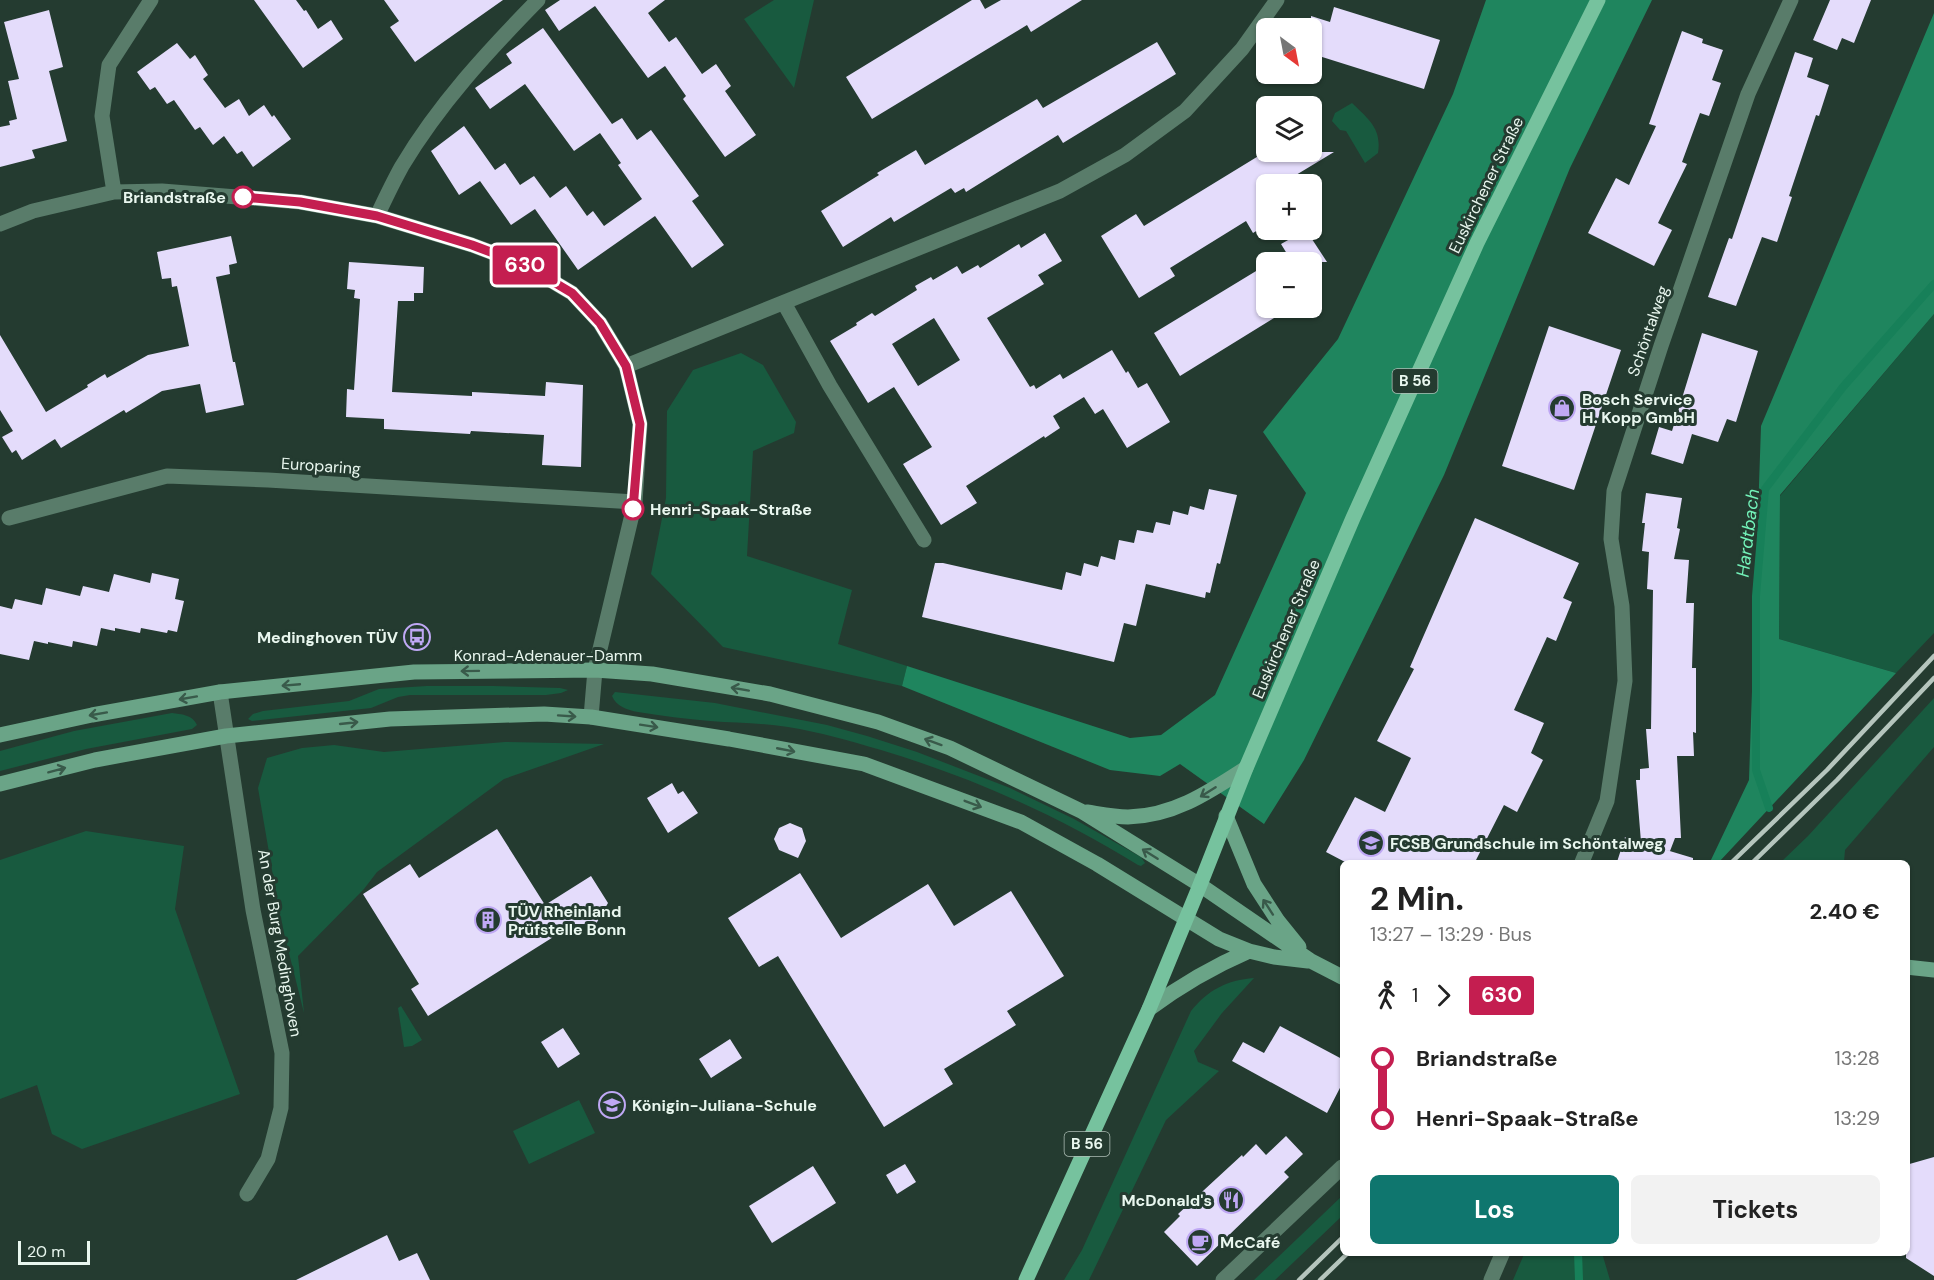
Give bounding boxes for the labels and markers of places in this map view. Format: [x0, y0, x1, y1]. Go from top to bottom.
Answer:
marker: Briandstraße [232, 186, 254, 208]
place label: Briandstraße [123, 187, 226, 208]
place label: Bosch Service H. Kopp GmbH [1582, 389, 1695, 428]
shop icon: Bosch Service H. Kopp GmbH [1547, 393, 1577, 423]
marker: Henri-Spaak-Straße [622, 498, 644, 520]
place label: Henri-Spaak-Straße [650, 499, 812, 520]
bus stop icon: Medinghoven TÜV [402, 622, 432, 652]
place label: Medinghoven TÜV [257, 627, 399, 648]
school or university icon: FCSB Grundschule im Schöntalweg [1356, 828, 1386, 858]
place label: FCSB Grundschule im Schöntalweg [1390, 833, 1664, 854]
place label: TÜV Rheinland Prüfstelle Bonn [508, 901, 626, 940]
building icon: TÜV Rheinland Prüfstelle Bonn [473, 905, 503, 935]
school or university icon: Königin-Juliana-Schule [597, 1090, 627, 1120]
place label: Königin-Juliana-Schule [632, 1095, 817, 1116]
restaurant icon: McDonald's [1216, 1185, 1246, 1215]
place label: McDonald's [1121, 1190, 1212, 1211]
cafe icon: McCafé [1185, 1227, 1215, 1257]
place label: McCafé [1220, 1232, 1280, 1253]

